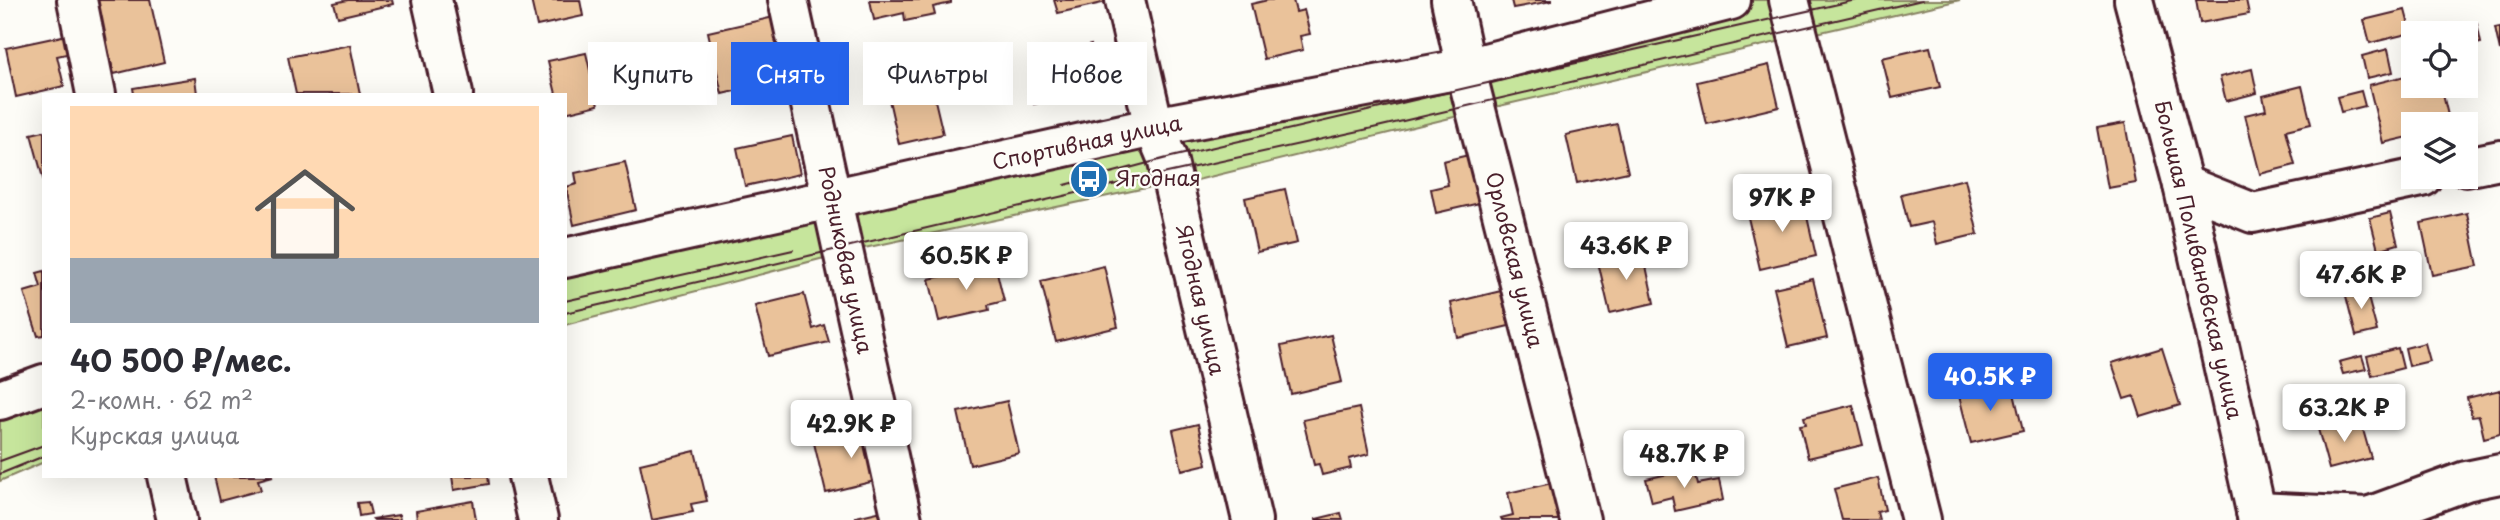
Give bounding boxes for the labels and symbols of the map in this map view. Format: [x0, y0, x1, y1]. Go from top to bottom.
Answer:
street label: Большая Поливановская улица [2148, 97, 2252, 423]
street label: Спортивная улица [989, 105, 1185, 177]
bus stop icon: Ягодная [1068, 158, 1110, 200]
place label: Ягодная [1116, 161, 1201, 193]
street label: Родниковая улица [811, 163, 883, 357]
street label: Орловская улица [1479, 168, 1553, 352]
pin: 97K ₽ [1733, 174, 1831, 234]
street label: Ягодная улица [1169, 221, 1235, 379]
pin: 43.6K ₽ [1561, 222, 1691, 282]
pin: 60.5K ₽ [901, 232, 1031, 292]
pin: 47.6K ₽ [2296, 252, 2426, 311]
pin: 40.5K ₽ [1925, 354, 2055, 413]
pin: 63.2K ₽ [2279, 384, 2409, 444]
pin: 42.9K ₽ [786, 400, 916, 460]
pin: 48.7K ₽ [1619, 430, 1749, 490]

